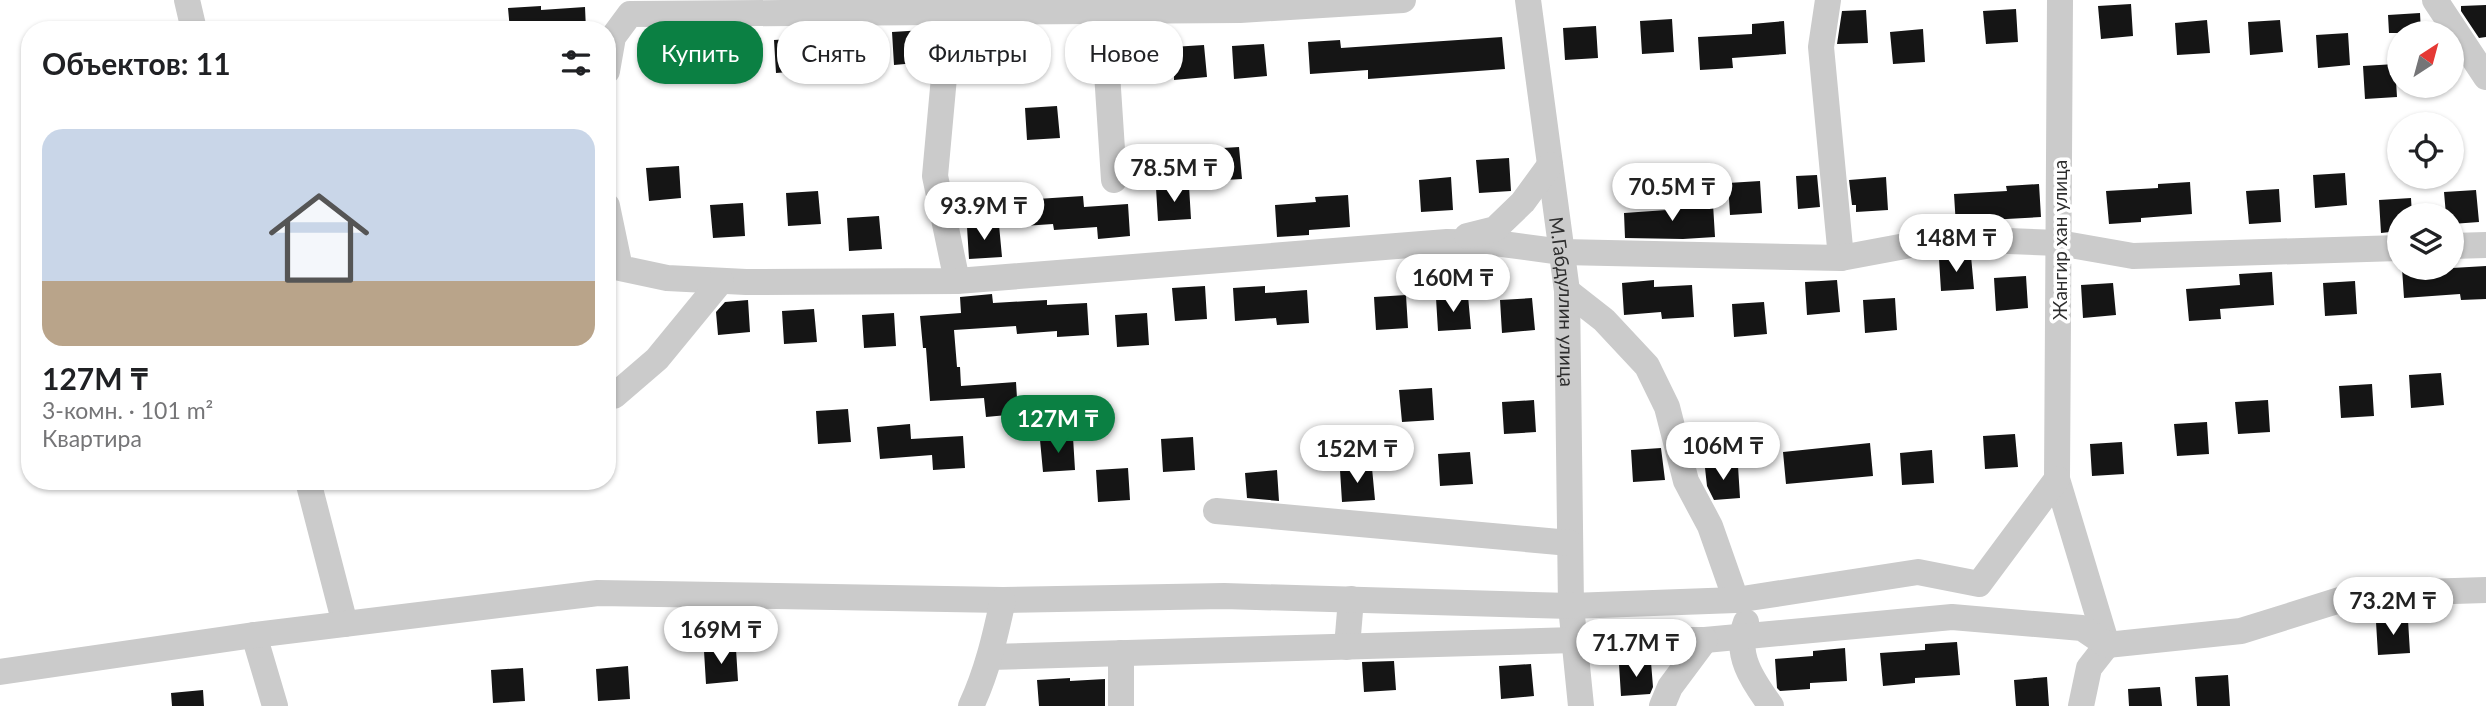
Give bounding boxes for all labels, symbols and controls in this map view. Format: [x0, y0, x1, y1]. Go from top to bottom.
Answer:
chip: Купить [637, 21, 763, 84]
chip: Снять [777, 21, 890, 84]
chip: Фильтры [904, 21, 1051, 84]
chip: Новое [1065, 21, 1183, 84]
north arrow [2387, 21, 2464, 98]
map controls [2387, 21, 2464, 280]
icon: filters [557, 44, 595, 82]
text: Объектов: 11 [42, 45, 231, 81]
button: locate [2387, 112, 2464, 189]
pin: 78.5M ₸ [1109, 144, 1239, 204]
text: 78.5M ₸ [1130, 153, 1218, 181]
street label: Жангир хан улица [2048, 160, 2071, 320]
pin: 70.5M ₸ [1607, 164, 1737, 223]
text: 70.5M ₸ [1628, 172, 1716, 200]
icon: home [256, 175, 382, 301]
pin: 93.9M ₸ [919, 182, 1049, 242]
text: 93.9M ₸ [940, 191, 1028, 219]
button: layers [2387, 203, 2464, 280]
street label: М.Габдуллин улица [1546, 215, 1580, 387]
pin: 148M ₸ [1899, 215, 2013, 274]
text: 148M ₸ [1915, 223, 1997, 251]
pin: 160M ₸ [1396, 254, 1510, 314]
text: 160M ₸ [1412, 263, 1494, 291]
text: 127M ₸ [42, 360, 149, 396]
text: 3-комн. · 101 m² [42, 396, 213, 424]
pin: 127M ₸ [1001, 396, 1115, 455]
text: 127M ₸ [1017, 404, 1099, 432]
pin: 106M ₸ [1666, 422, 1780, 482]
text: Квартира [42, 424, 142, 452]
pin: 152M ₸ [1300, 426, 1414, 485]
text: 106M ₸ [1682, 431, 1764, 459]
text: 152M ₸ [1316, 434, 1398, 462]
pin: 73.2M ₸ [2328, 578, 2458, 637]
text: 73.2M ₸ [2349, 586, 2437, 614]
pin: 169M ₸ [664, 606, 778, 666]
text: 169M ₸ [680, 615, 762, 643]
pin: 71.7M ₸ [1571, 620, 1701, 679]
text: 71.7M ₸ [1592, 628, 1680, 656]

